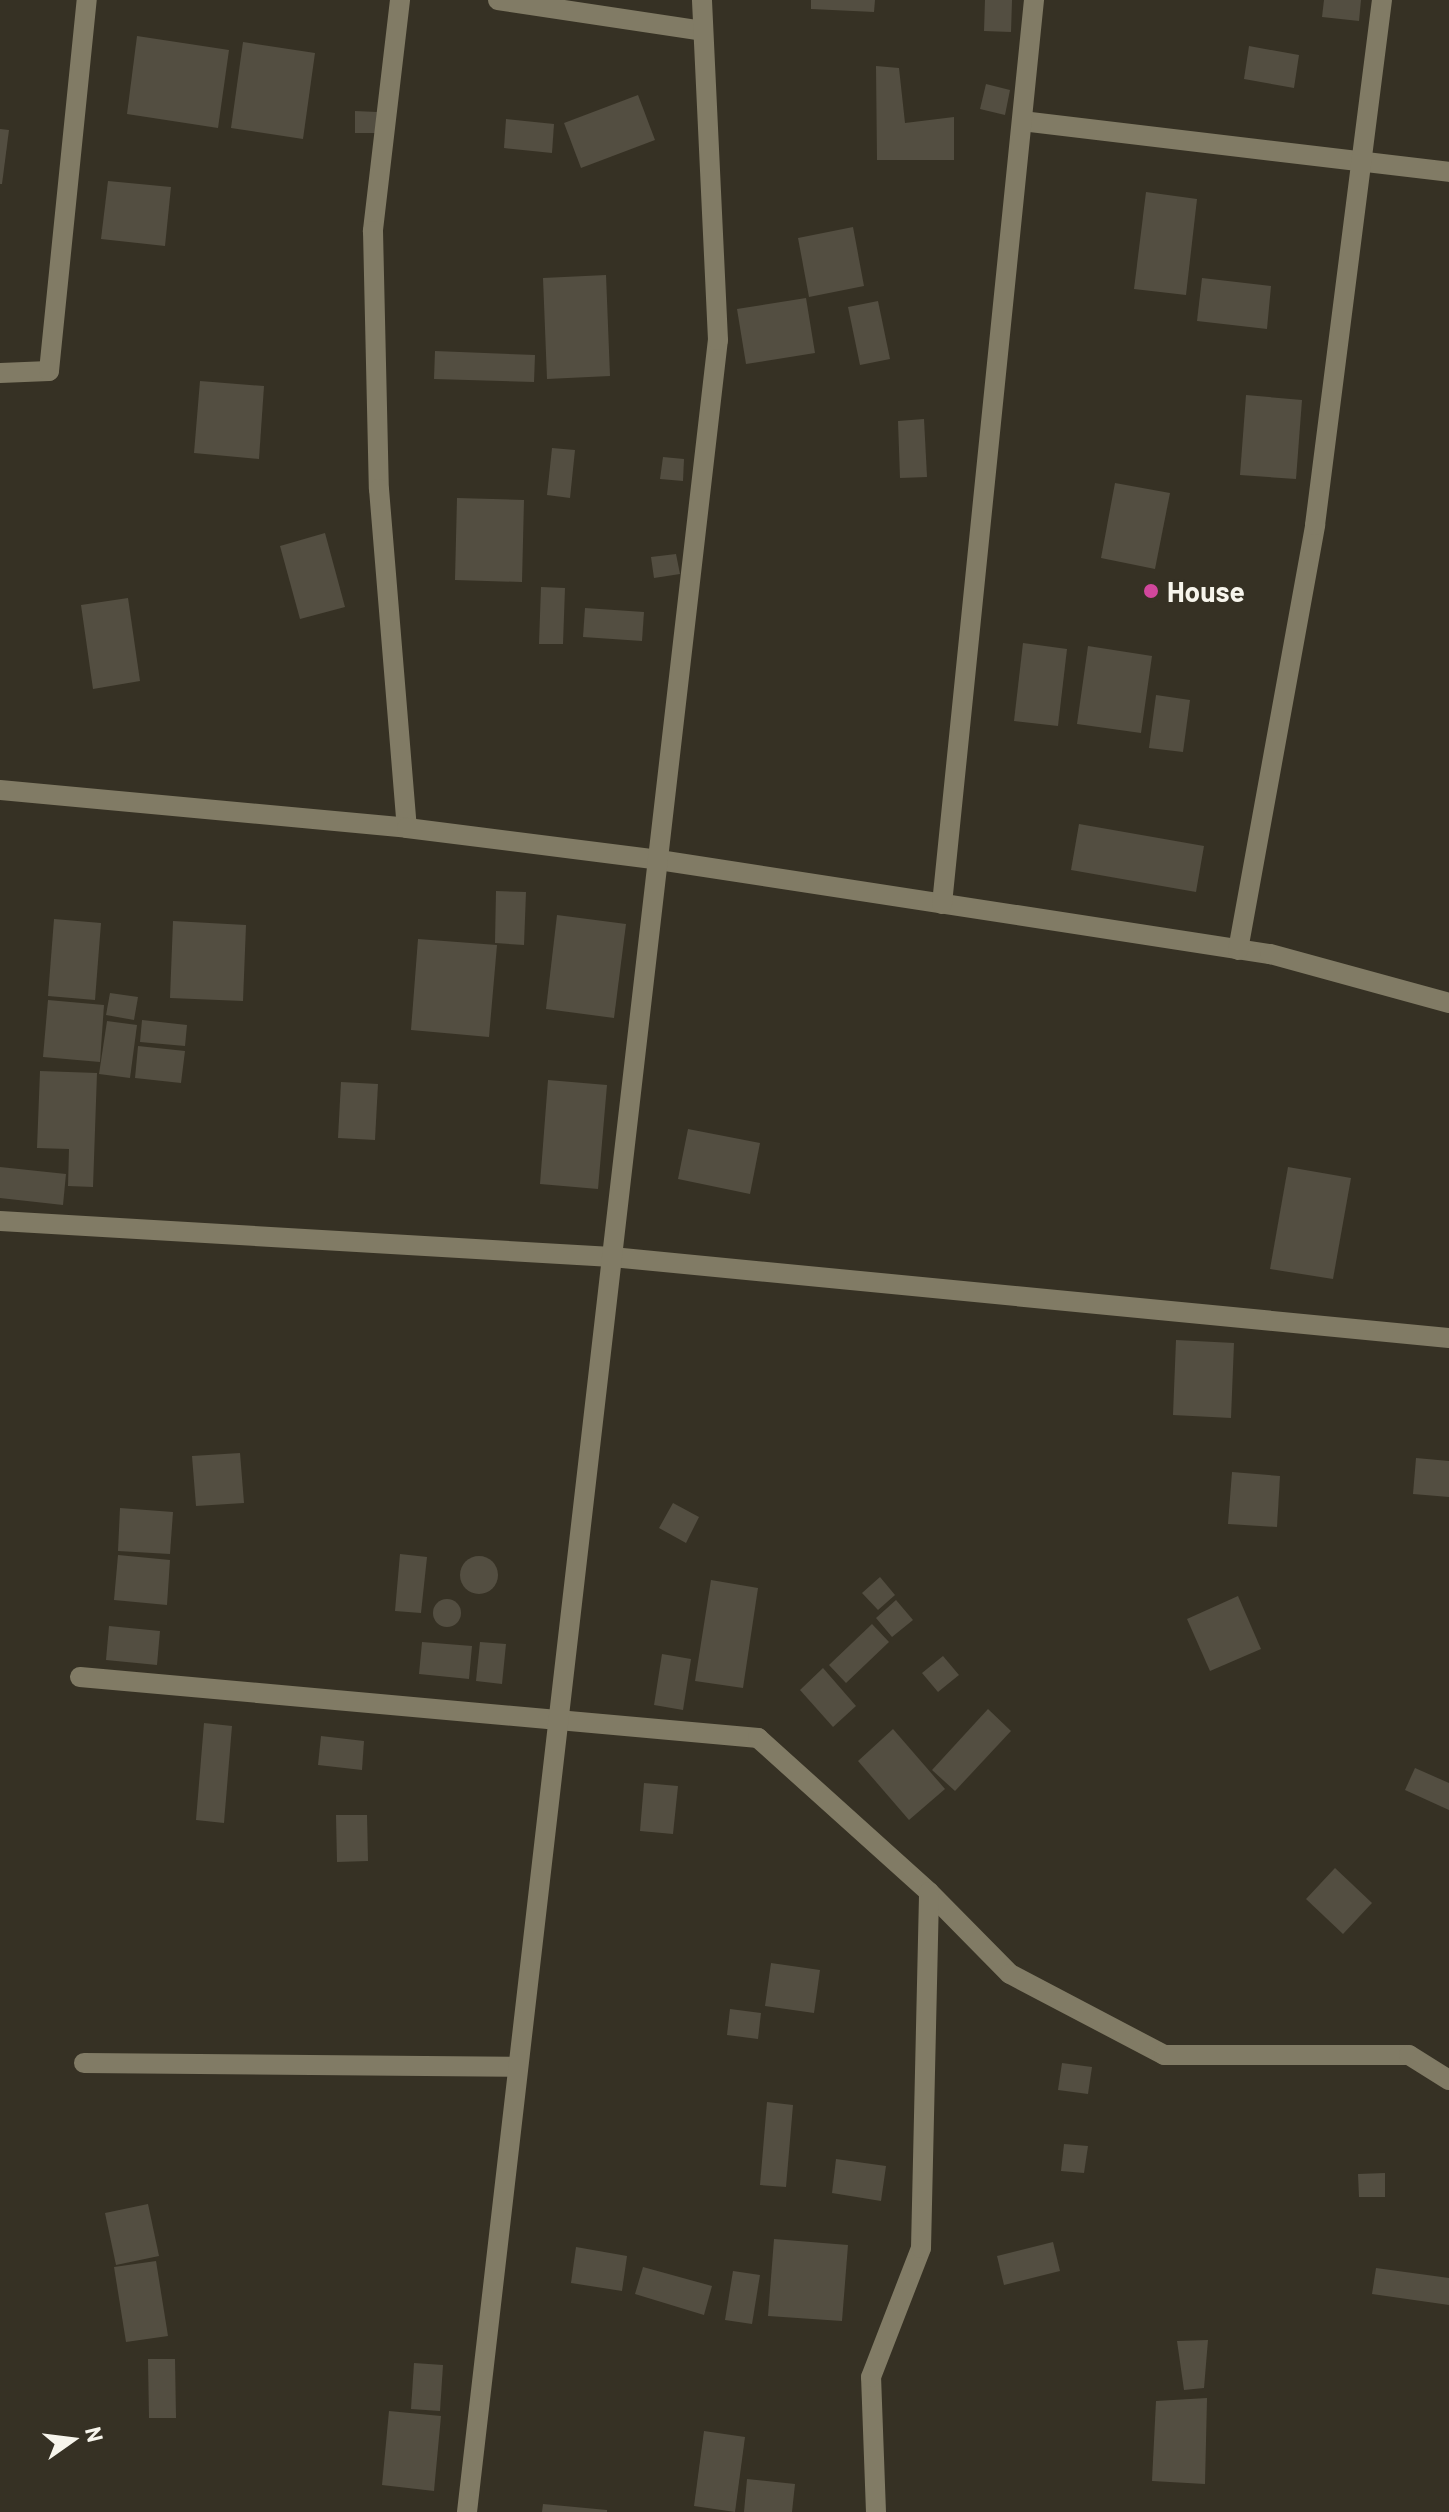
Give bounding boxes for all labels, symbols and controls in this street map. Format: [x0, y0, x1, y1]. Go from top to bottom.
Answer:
place label: House [1167, 574, 1245, 608]
marker: House [1142, 582, 1160, 600]
north arrow [32, 2400, 112, 2480]
text: N [81, 2424, 110, 2444]

